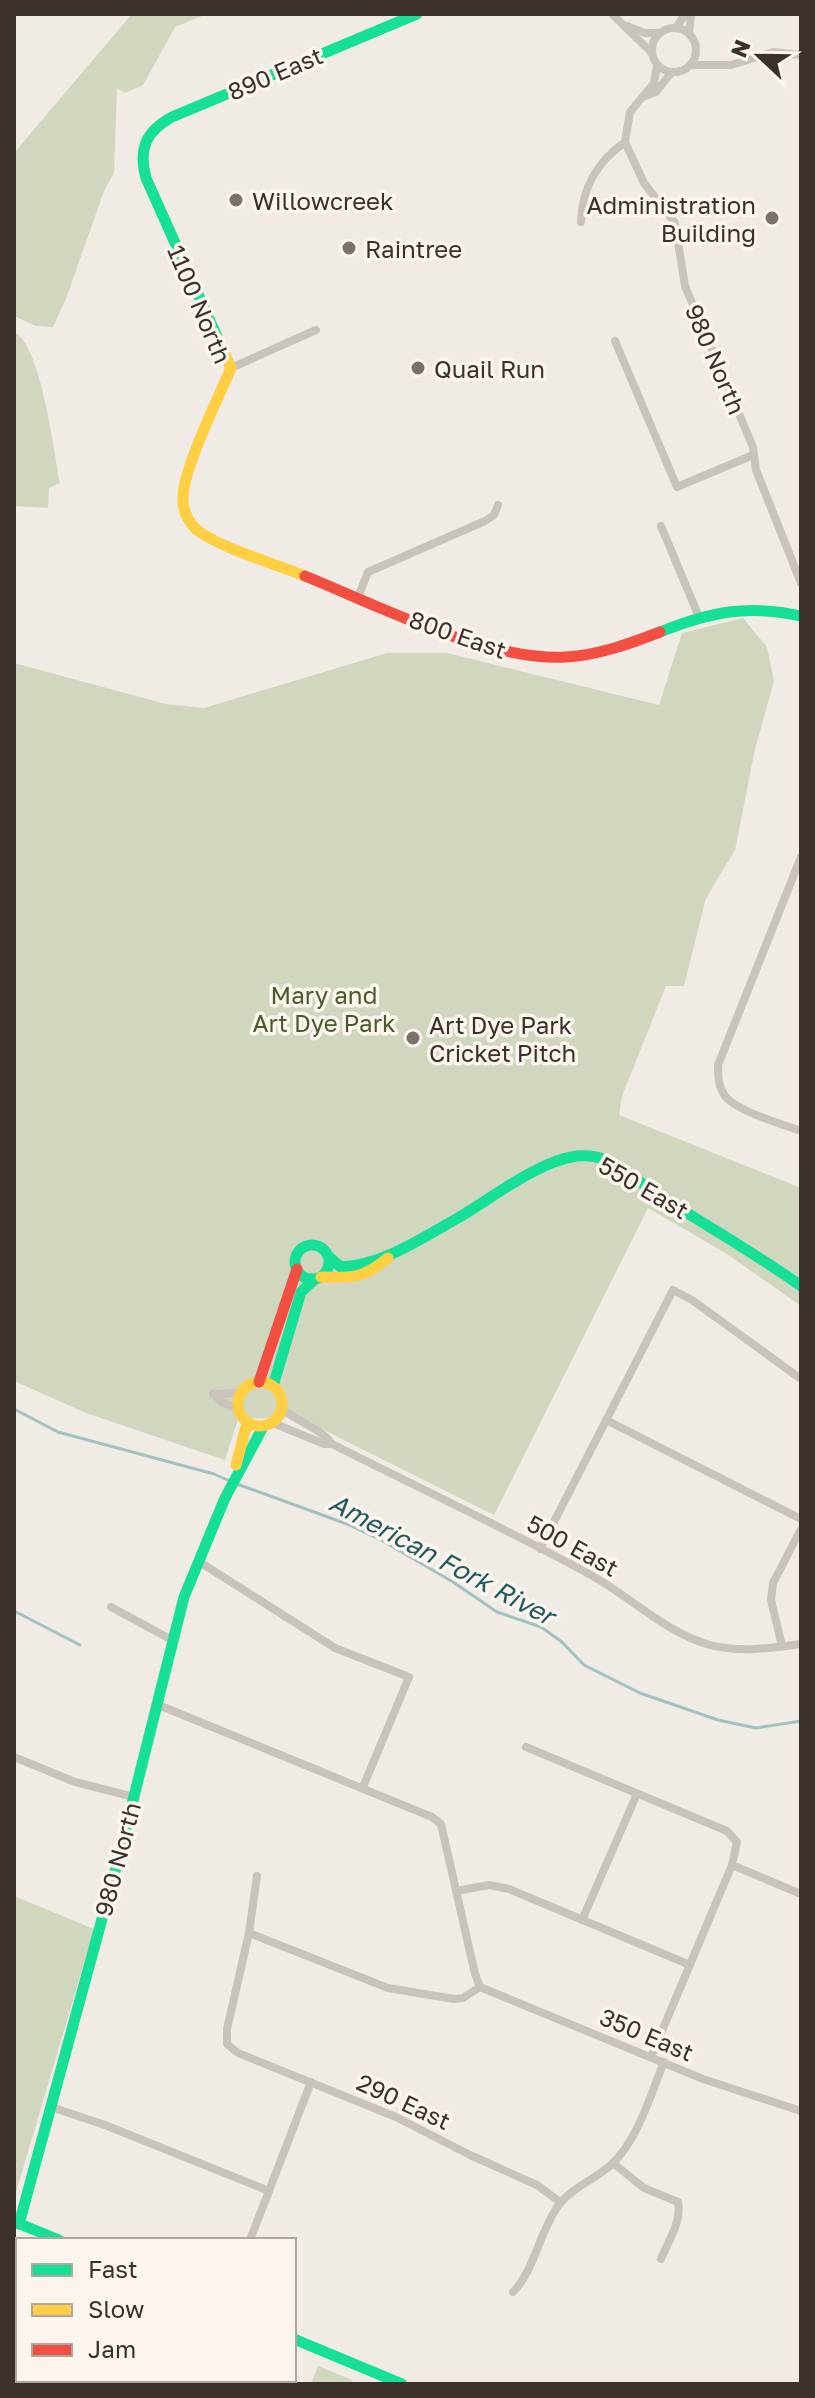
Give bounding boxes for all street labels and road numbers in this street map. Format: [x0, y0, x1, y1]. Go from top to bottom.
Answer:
street label: 890 East [223, 40, 327, 106]
street label: 1100 North [162, 240, 238, 368]
street label: 980 North [680, 300, 752, 418]
street label: 800 East [406, 604, 510, 664]
street label: 550 East [594, 1150, 694, 1224]
street label: 500 East [522, 1508, 624, 1582]
street label: 980 North [88, 1799, 146, 1919]
street label: 350 East [596, 2001, 698, 2067]
street label: 290 East [353, 2067, 455, 2135]

